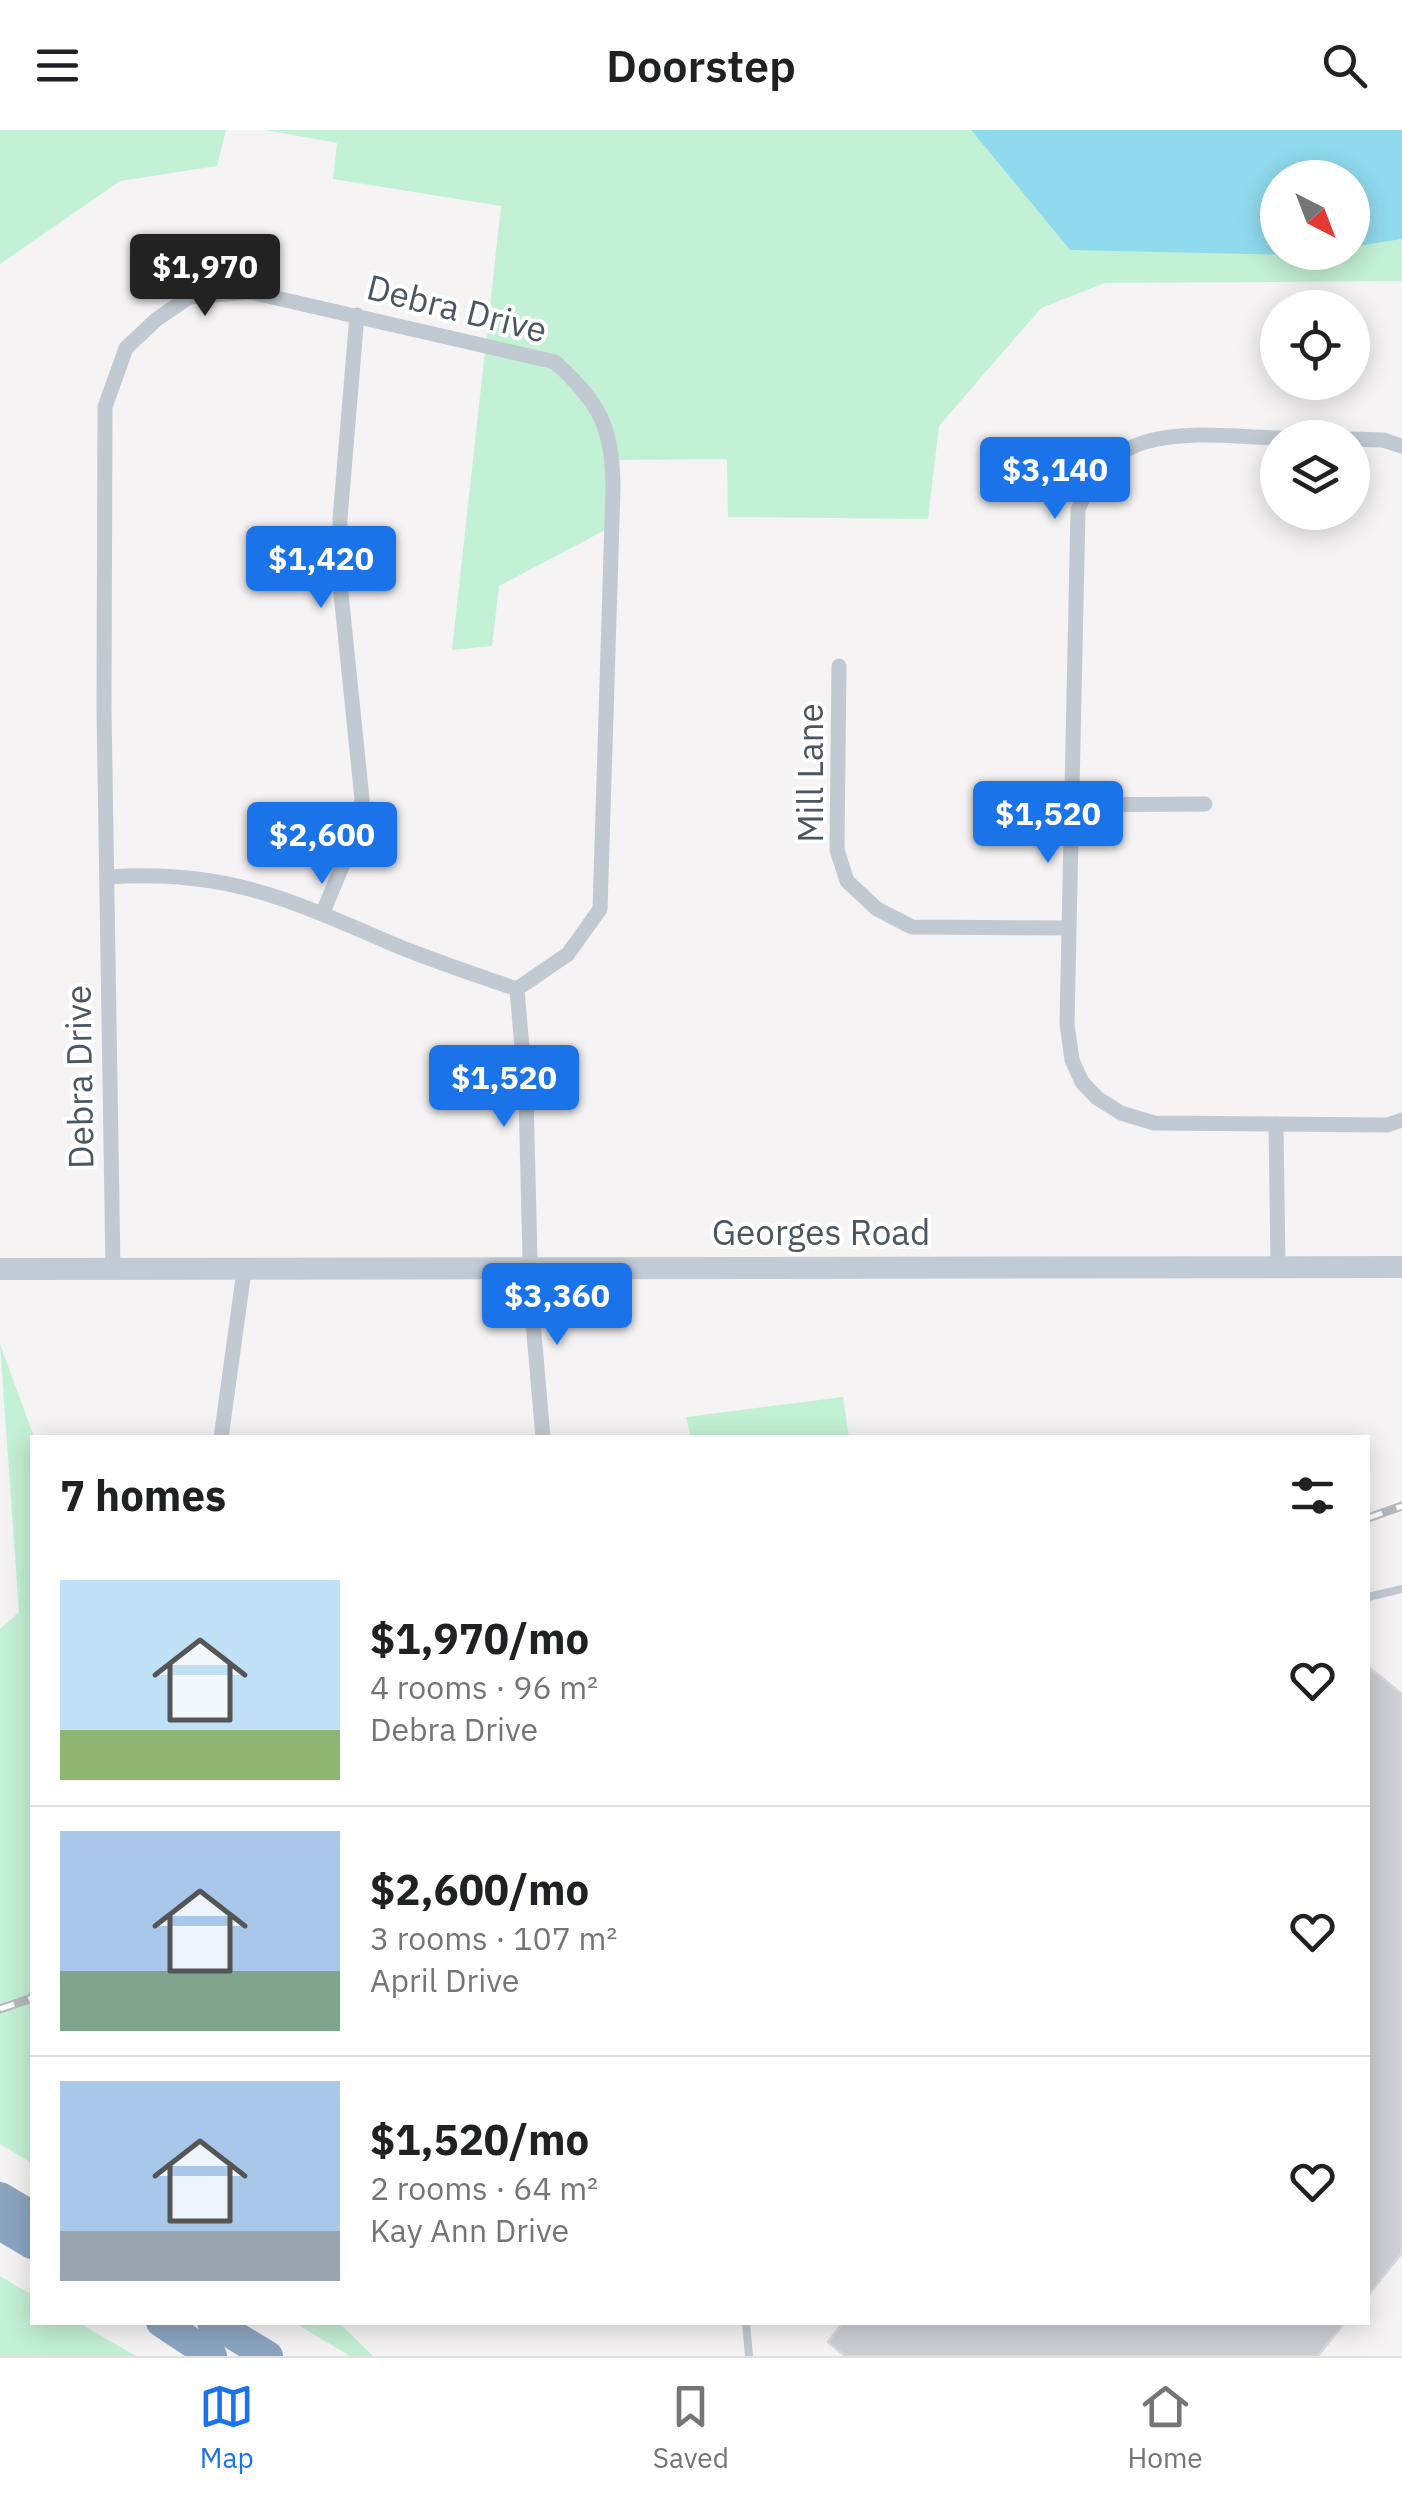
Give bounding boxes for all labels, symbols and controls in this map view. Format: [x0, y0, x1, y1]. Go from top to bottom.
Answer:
text: Doorstep [606, 36, 796, 94]
icon: menu [30, 38, 85, 93]
icon: search [1317, 38, 1372, 93]
north arrow [1260, 160, 1370, 270]
map controls [1260, 160, 1370, 530]
pin: $1,970 [124, 234, 286, 319]
text: $1,970 [152, 245, 258, 287]
street label: Debra Drive [362, 263, 552, 353]
button: locate [1260, 290, 1370, 400]
button: layers [1260, 420, 1370, 530]
pin: $3,140 [974, 437, 1136, 522]
text: $3,140 [1002, 448, 1108, 490]
pin: $1,420 [240, 526, 402, 611]
text: $1,420 [268, 537, 374, 579]
street label: Mill Lane [787, 703, 833, 843]
pin: $1,520 [967, 781, 1129, 866]
text: $1,520 [995, 792, 1101, 834]
pin: $2,600 [241, 802, 403, 887]
text: $2,600 [269, 813, 375, 855]
street label: Debra Drive [54, 985, 104, 1169]
pin: $1,520 [423, 1045, 585, 1130]
text: $1,520 [451, 1056, 557, 1098]
street label: Georges Road [712, 1209, 930, 1255]
pin: $3,360 [476, 1263, 638, 1348]
text: $3,360 [504, 1274, 610, 1316]
text: 7 homes [60, 1468, 226, 1523]
icon: filters [1285, 1468, 1340, 1523]
text: $1,970/mo [370, 1611, 589, 1666]
icon: home [140, 1620, 260, 1740]
icon: heart [1285, 1653, 1340, 1708]
text: 4 rooms · 96 m² [370, 1666, 598, 1708]
text: Debra Drive [370, 1708, 538, 1750]
text: $2,600/mo [370, 1862, 589, 1917]
icon: home [140, 1871, 260, 1991]
icon: heart [1285, 1904, 1340, 1959]
text: 3 rooms · 107 m² [370, 1917, 617, 1959]
text: April Drive [370, 1959, 519, 2001]
text: $1,520/mo [370, 2112, 589, 2167]
icon: home [140, 2121, 260, 2241]
icon: heart [1285, 2154, 1340, 2209]
text: 2 rooms · 64 m² [370, 2167, 598, 2209]
text: Kay Ann Drive [370, 2209, 569, 2251]
tab: Map [199, 2379, 254, 2476]
tab: Saved [653, 2379, 729, 2476]
tab: Home [1127, 2379, 1203, 2476]

